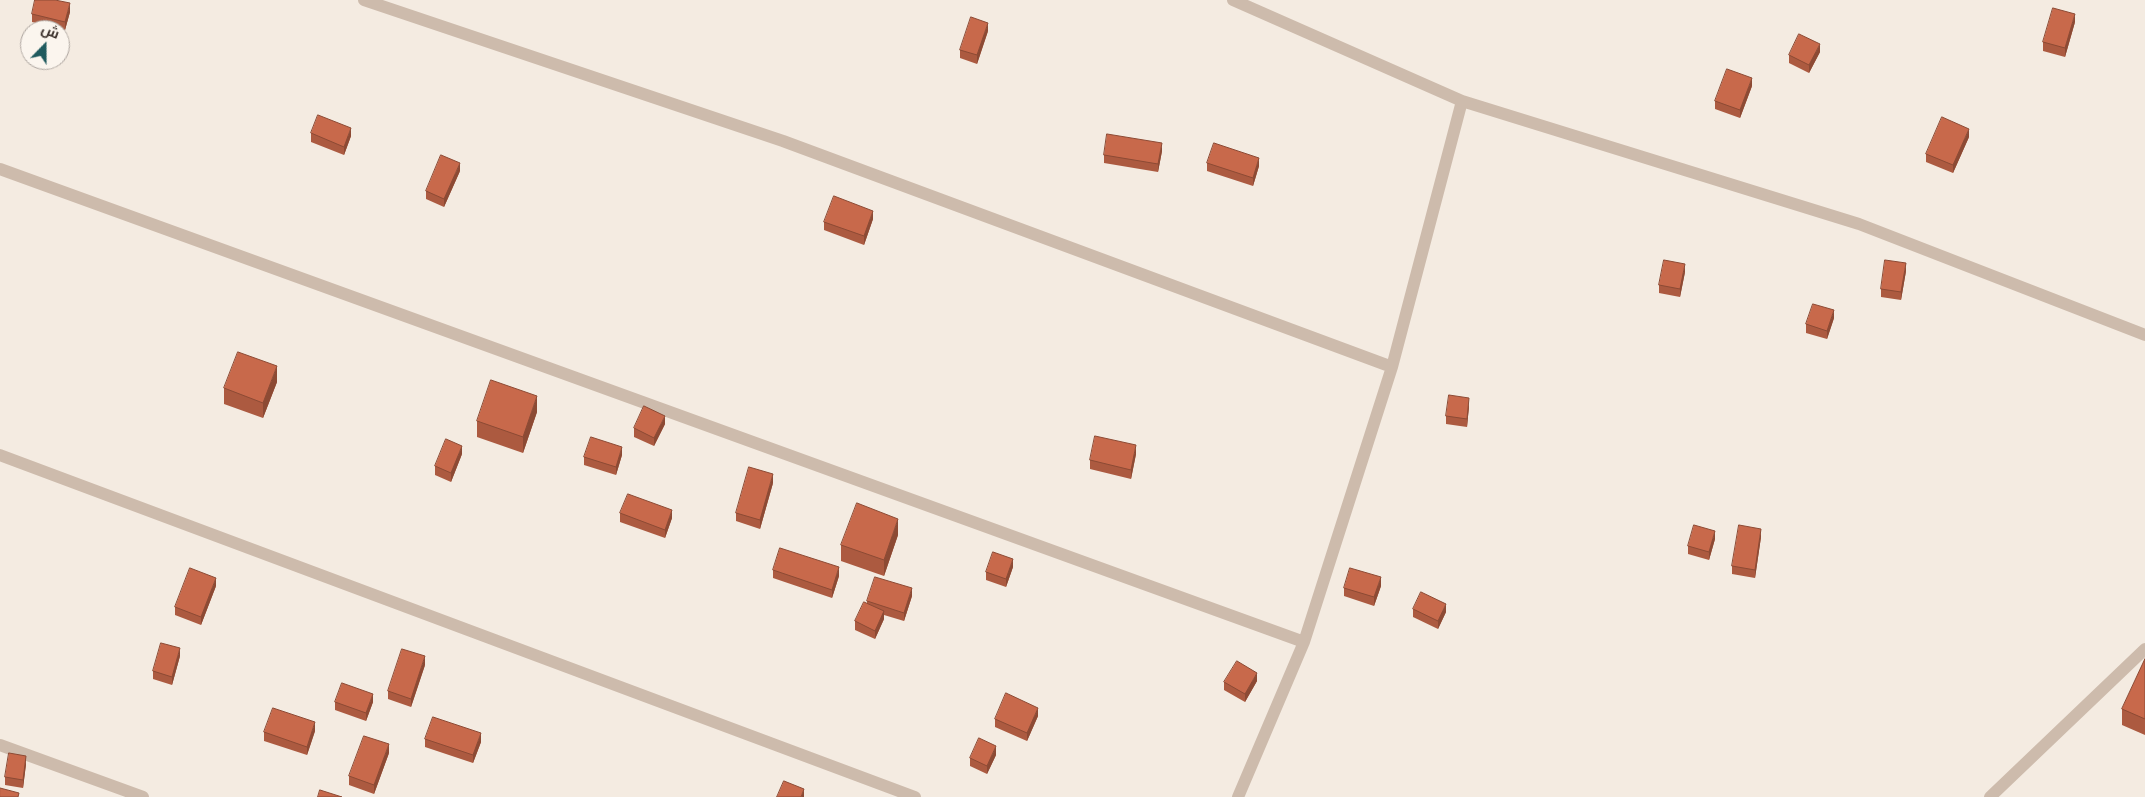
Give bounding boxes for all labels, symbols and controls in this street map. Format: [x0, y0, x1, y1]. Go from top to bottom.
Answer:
north arrow [20, 20, 70, 70]
text: ش [39, 20, 62, 43]

